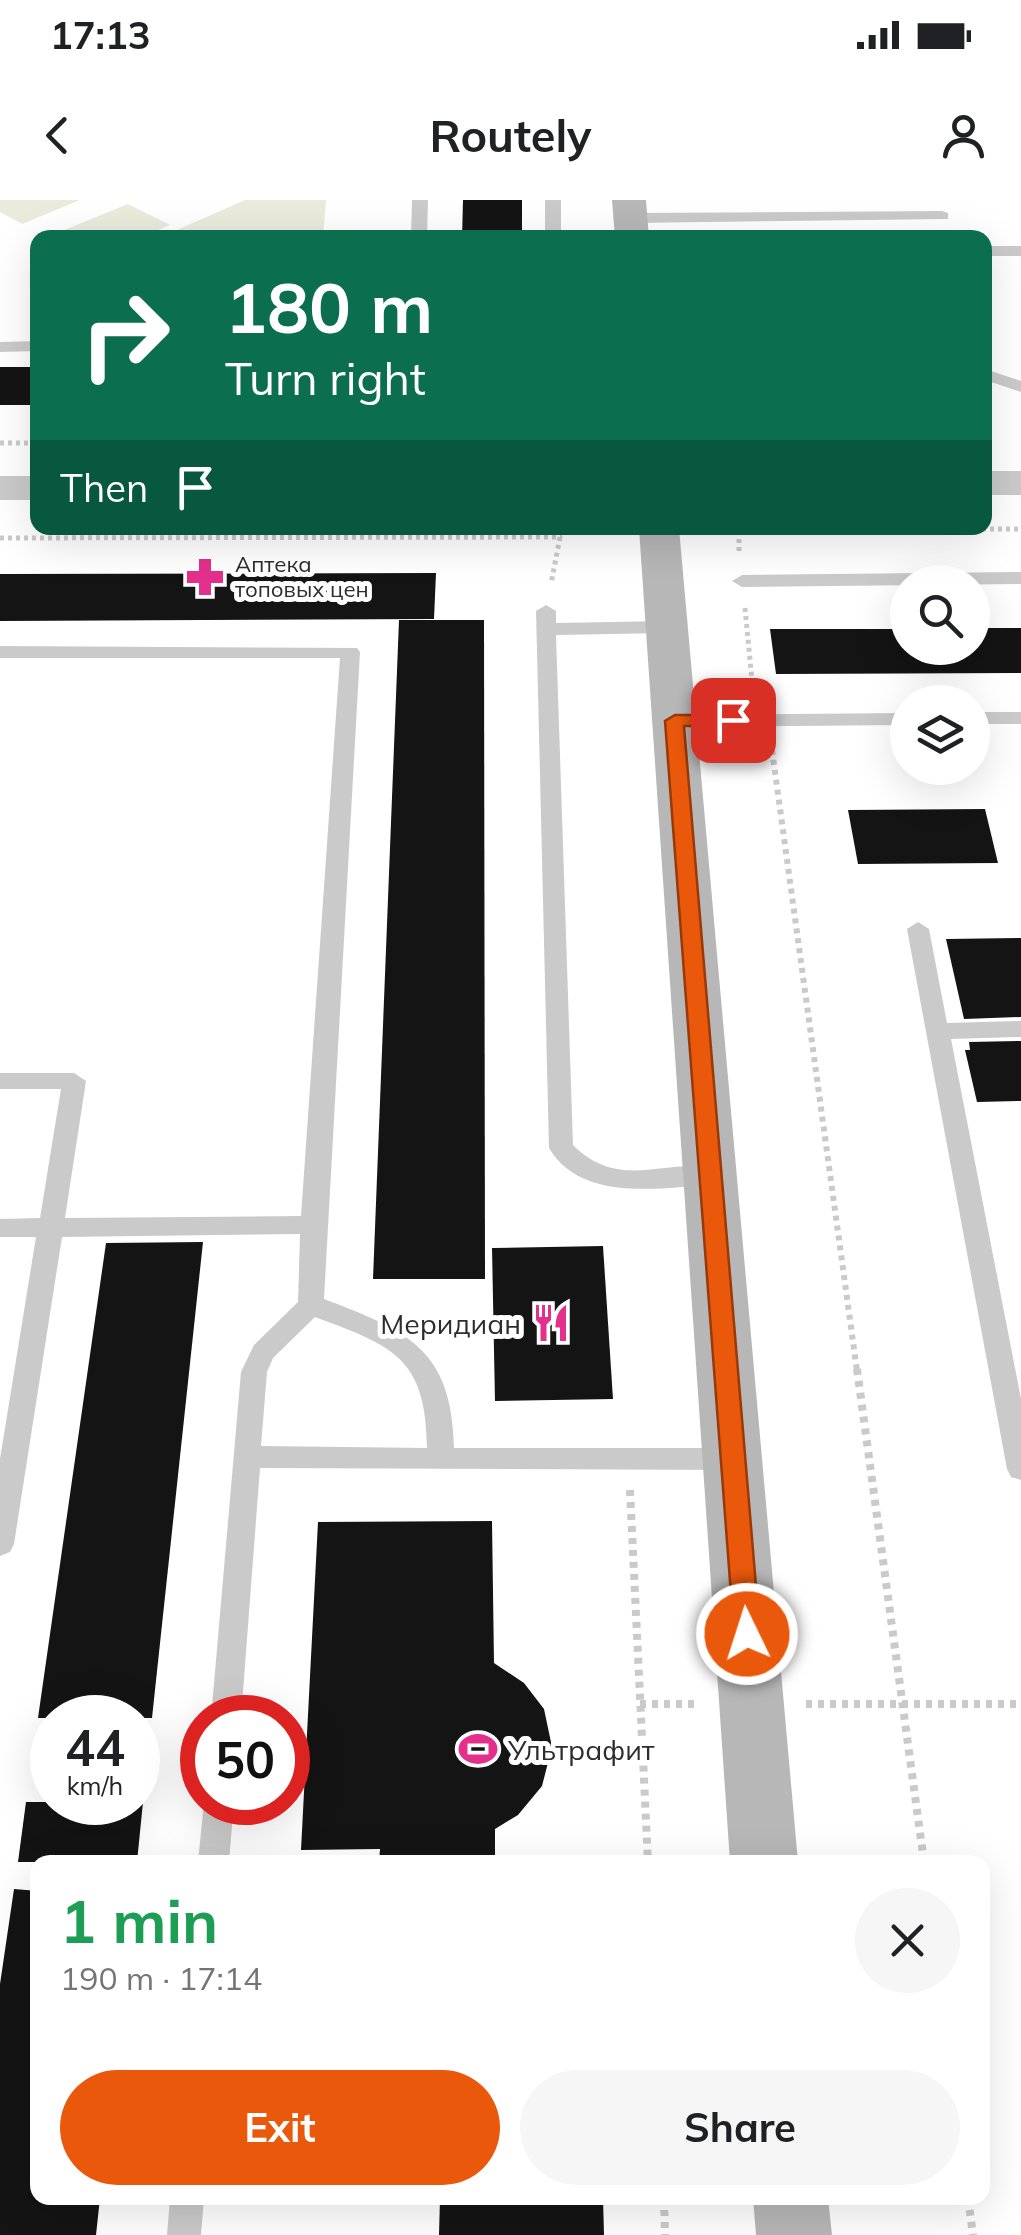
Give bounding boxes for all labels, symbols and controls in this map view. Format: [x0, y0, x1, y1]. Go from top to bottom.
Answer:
text: 17:13 [50, 11, 151, 59]
text: Routely [429, 107, 592, 163]
icon: back [30, 108, 85, 163]
icon: person [936, 108, 991, 163]
text: 180 m [225, 263, 433, 351]
icon: right [60, 270, 190, 400]
text: Turn right [225, 350, 426, 406]
icon: arrive [168, 460, 223, 515]
text: Then [60, 464, 148, 512]
place label: Аптека топовых цен [235, 550, 369, 603]
pharmacy icon: Аптека топовых цен [184, 556, 226, 598]
map controls [890, 565, 990, 785]
button: search [890, 565, 990, 665]
pin [691, 678, 776, 763]
button: layers [890, 685, 990, 785]
icon: arrive [706, 693, 761, 748]
restaurant icon: Меридиан [530, 1302, 572, 1344]
place label: Меридиан [380, 1306, 521, 1341]
position arrow [695, 1582, 799, 1686]
speed limit sign: 50 [180, 1695, 310, 1825]
text: 44 [65, 1716, 125, 1779]
sports icon: Ультрафит [457, 1728, 499, 1770]
place label: Ультрафит [507, 1732, 655, 1767]
text: km/h [67, 1770, 123, 1801]
text: 1 min [60, 1883, 218, 1958]
button: close [855, 1888, 960, 1993]
text: 190 m · 17:14 [60, 1958, 262, 1998]
button: Exit [60, 2070, 500, 2185]
button: Share [520, 2070, 960, 2185]

